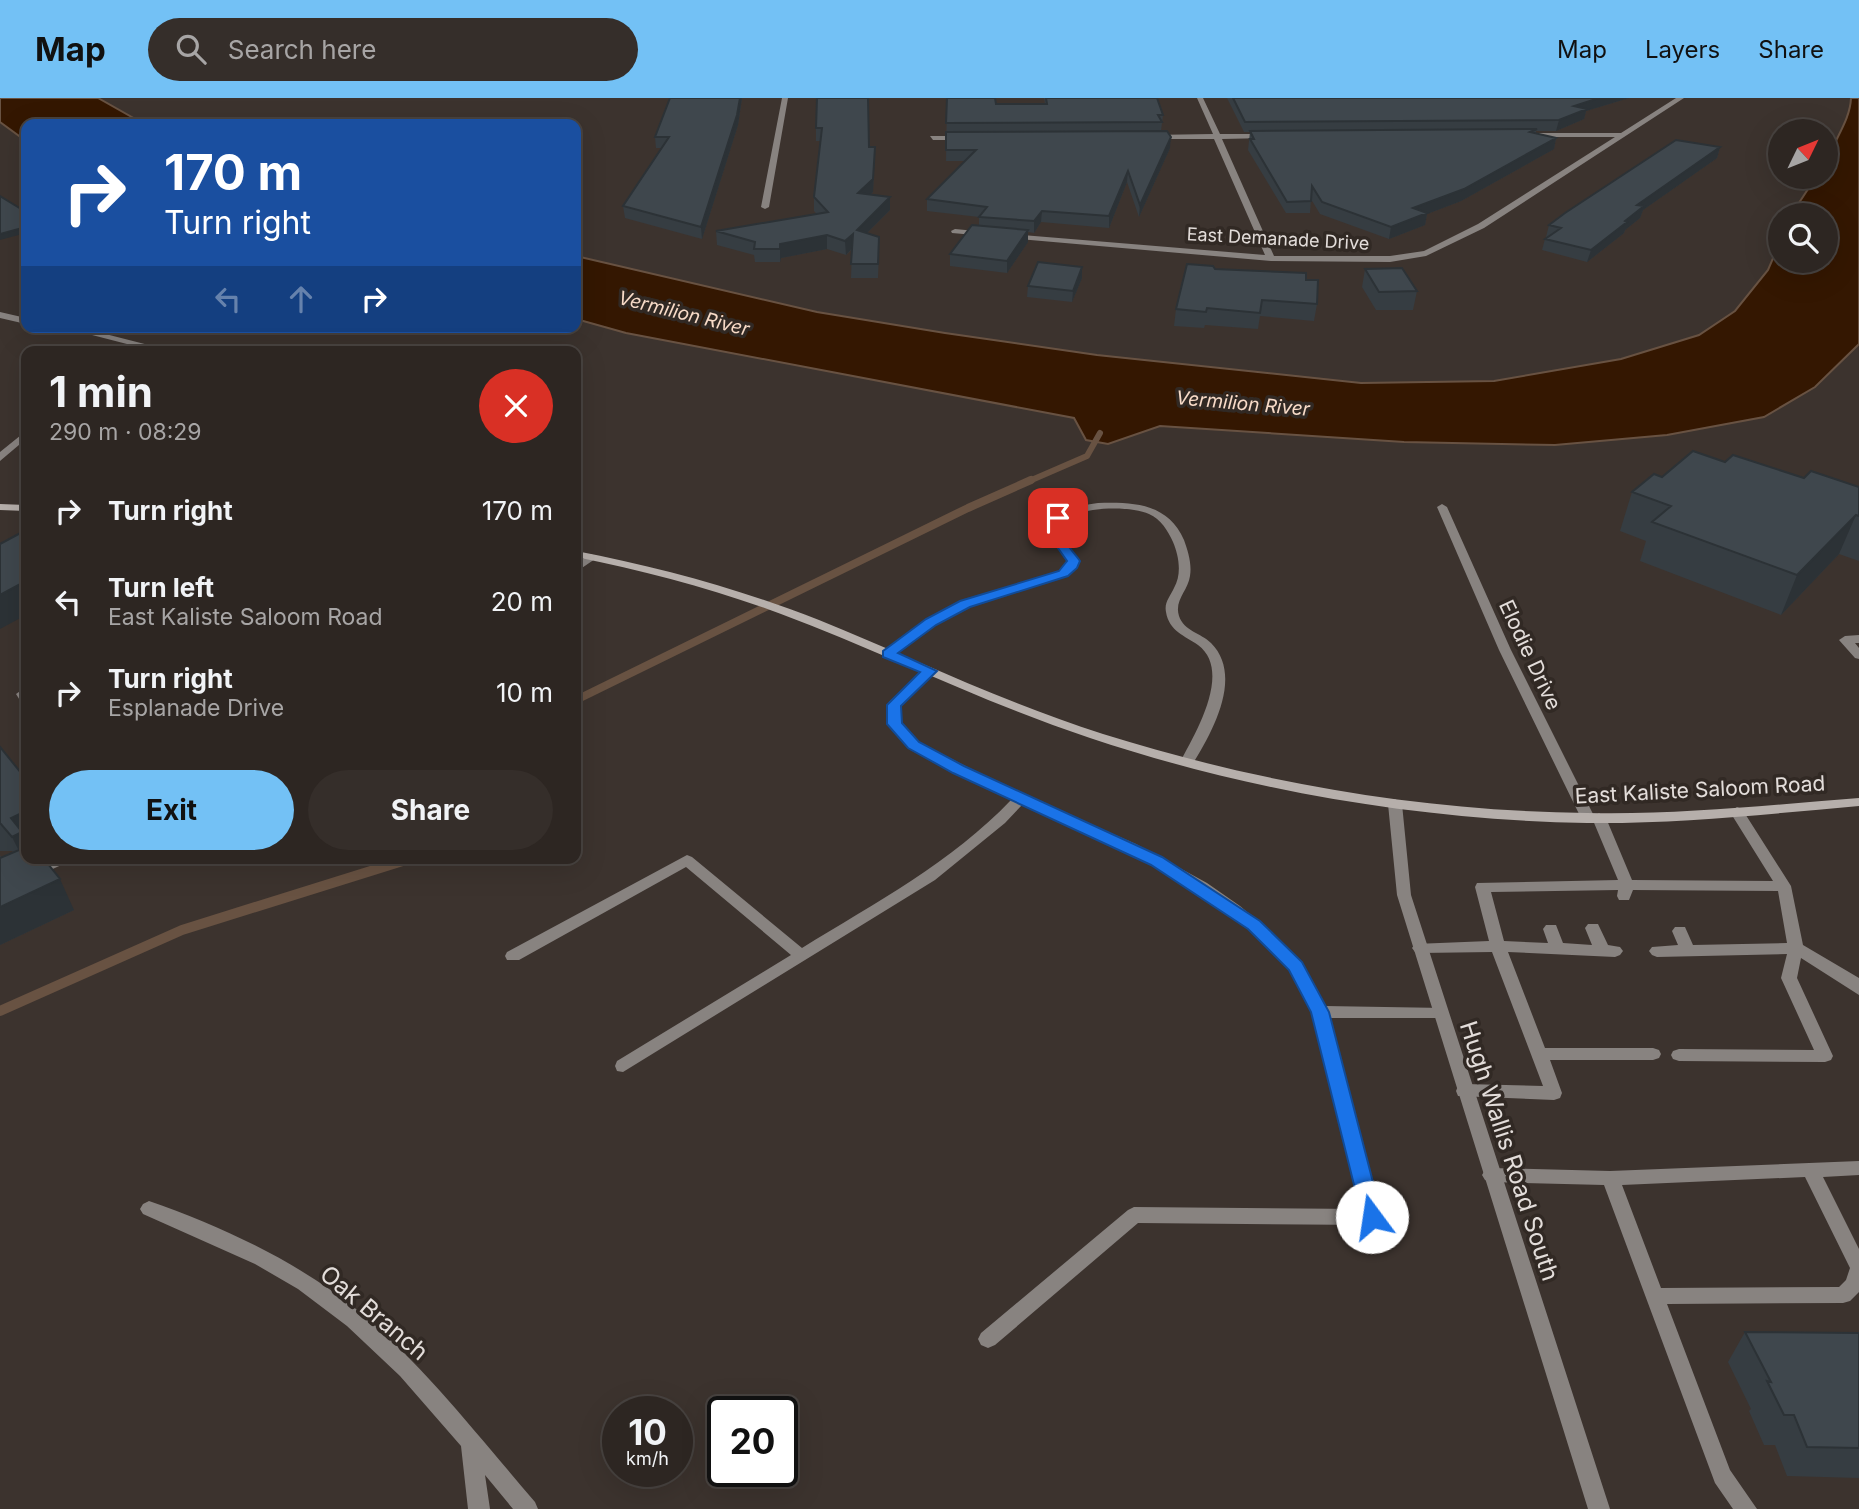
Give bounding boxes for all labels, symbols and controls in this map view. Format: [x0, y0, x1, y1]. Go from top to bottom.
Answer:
search box [148, 18, 638, 81]
text: Map [35, 29, 106, 69]
icon: search [172, 30, 210, 68]
text: Search here [228, 34, 376, 65]
text: Map [1557, 35, 1607, 64]
text: Layers [1645, 35, 1720, 64]
text: Share [1758, 35, 1824, 64]
north arrow [1768, 119, 1838, 189]
map controls [1768, 119, 1838, 273]
text: 170 m [164, 143, 302, 202]
icon: right [49, 147, 140, 238]
text: Turn right [164, 203, 311, 242]
button: search [1768, 203, 1838, 273]
street label: East Demanade Drive [1186, 223, 1370, 254]
icon: left [209, 280, 247, 318]
icon: ahead [282, 280, 320, 318]
icon: right [355, 280, 393, 318]
water label: Vermilion River [616, 286, 753, 341]
text: 1 min [49, 366, 153, 417]
button: close [479, 369, 553, 443]
water label: Vermilion River [1175, 386, 1312, 421]
text: 290 m · 08:29 [49, 418, 202, 446]
pin [1028, 488, 1088, 548]
icon: right [49, 492, 87, 530]
text: Turn right [108, 495, 233, 526]
text: 170 m [482, 495, 553, 526]
icon: arrive [1039, 499, 1077, 537]
text: Turn left [108, 572, 214, 603]
icon: left [49, 583, 87, 621]
text: 20 m [491, 586, 553, 617]
street label: Elodie Drive [1494, 596, 1567, 714]
text: East Kaliste Saloom Road [108, 603, 383, 631]
text: Turn right [108, 663, 233, 694]
icon: right [49, 674, 87, 712]
text: 10 m [496, 677, 553, 708]
text: Esplanade Drive [108, 694, 284, 722]
button: Exit [49, 770, 294, 850]
button: Share [308, 770, 553, 850]
street label: East Kaliste Saloom Road [1574, 770, 1826, 809]
street label: Hugh Wallis Road South [1454, 1017, 1565, 1284]
position arrow [1335, 1180, 1409, 1254]
street label: Oak Branch [314, 1259, 434, 1366]
speed limit sign: 20 [707, 1396, 798, 1487]
text: 10 [628, 1411, 667, 1453]
text: km/h [626, 1448, 669, 1469]

